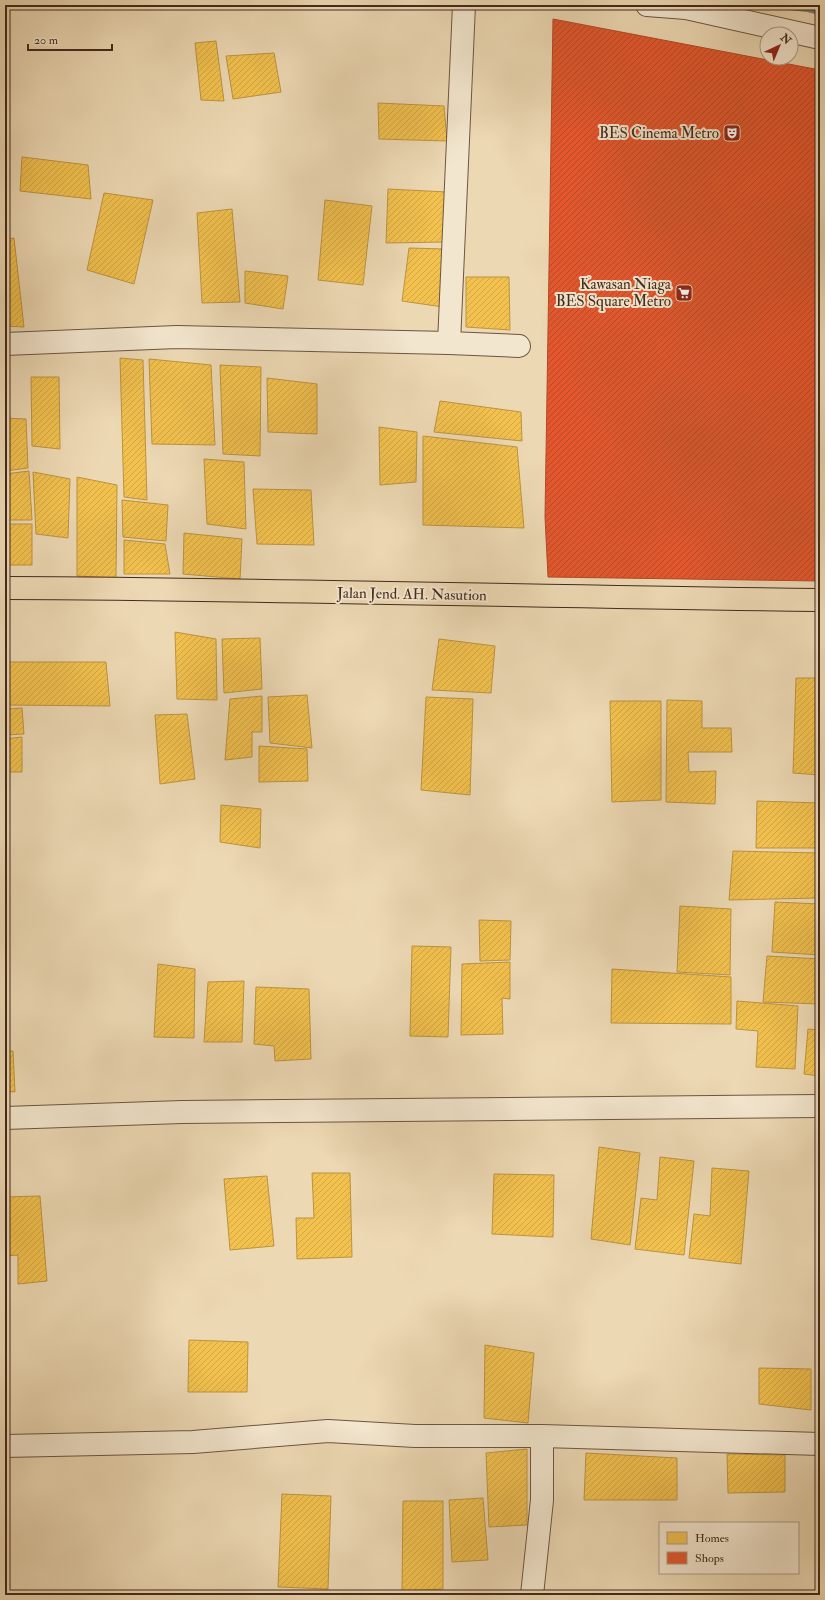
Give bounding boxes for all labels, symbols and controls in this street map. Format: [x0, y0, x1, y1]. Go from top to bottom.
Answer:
scale bar [28, 26, 112, 52]
north arrow [759, 26, 799, 66]
text: N [777, 30, 794, 48]
text: 20 m [34, 33, 59, 48]
theatre icon: BES Cinema Metro [722, 123, 742, 143]
place label: BES Cinema Metro [599, 124, 719, 143]
place label: Kawasan Niaga BES Square Metro [556, 275, 672, 311]
supermarket icon: Kawasan Niaga BES Square Metro [674, 283, 694, 303]
street label: Jalan Jend. AH. Nasution [336, 584, 487, 606]
legend [659, 1522, 799, 1574]
text: Homes [695, 1531, 729, 1546]
text: Shops [695, 1551, 724, 1566]

